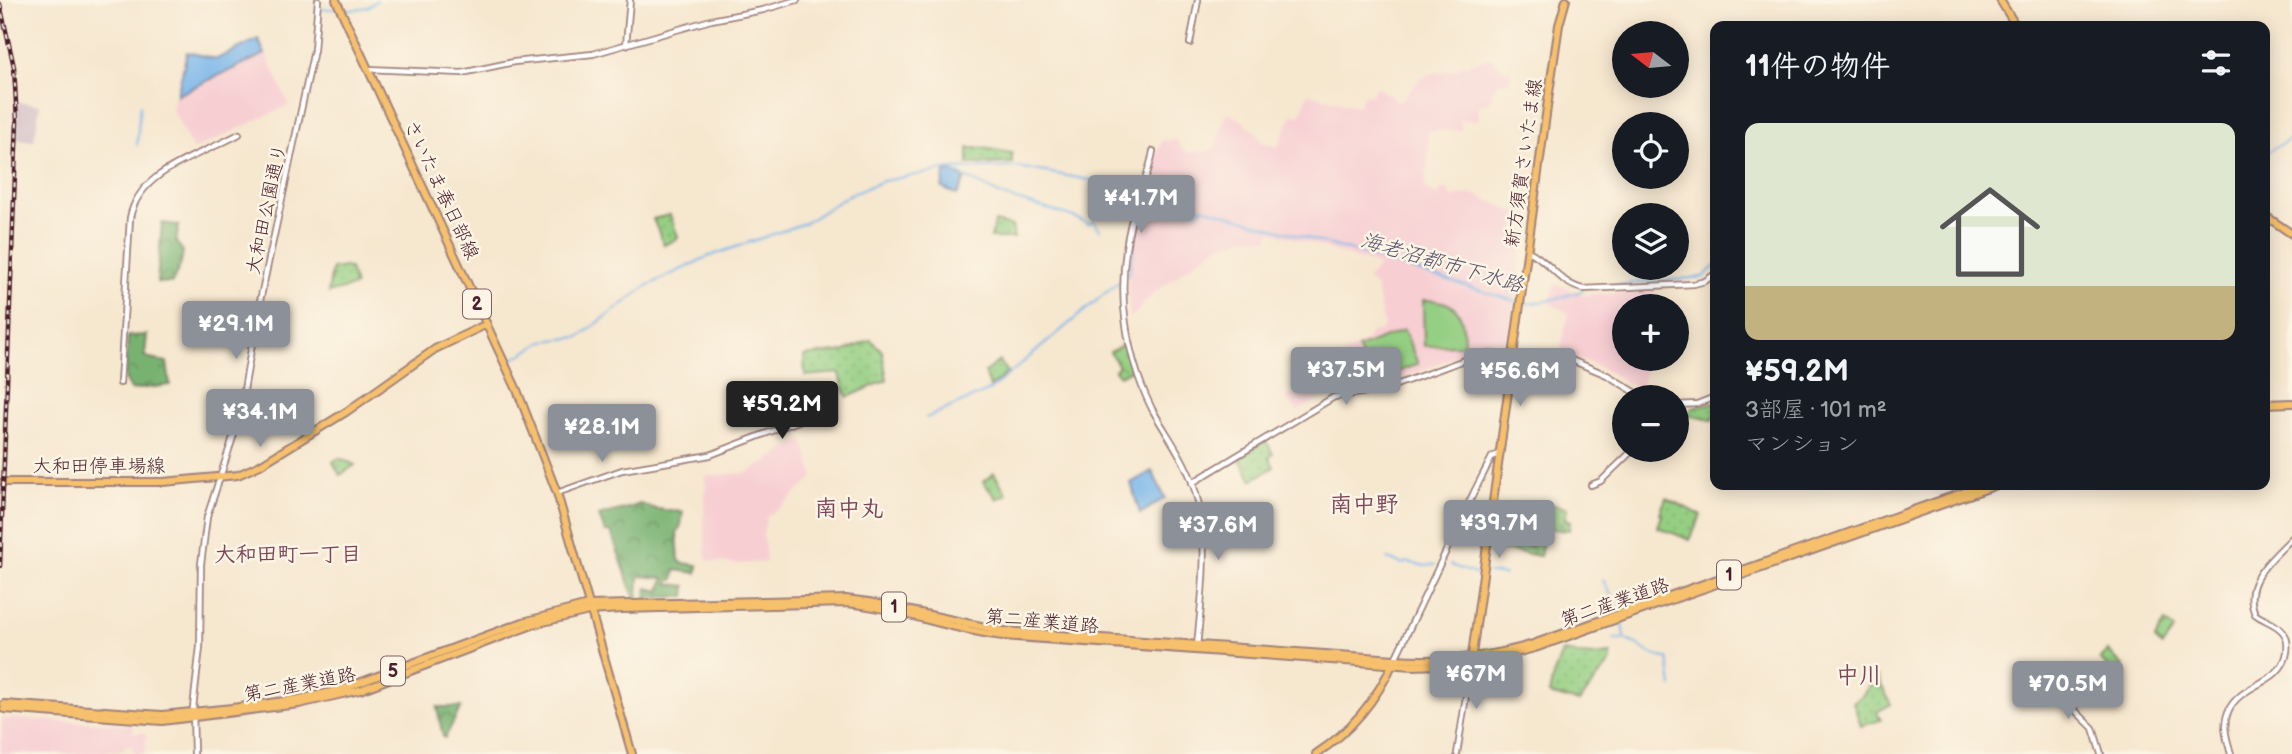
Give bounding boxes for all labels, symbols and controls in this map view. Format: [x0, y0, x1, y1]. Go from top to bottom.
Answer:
north arrow [1612, 21, 1689, 98]
map controls [1612, 21, 1689, 462]
icon: filters [2197, 44, 2235, 82]
text: 11件の物件 [1745, 49, 1890, 85]
street label: 新方須賀さいたま線 [1501, 77, 1547, 249]
button: locate [1612, 112, 1689, 189]
street label: さいたま春日部線 [399, 117, 483, 263]
street label: 大和田公園通り [242, 142, 292, 276]
icon: home [1927, 169, 2053, 295]
pin: ¥41.7M [1084, 176, 1198, 235]
text: ¥41.7M [1104, 184, 1178, 212]
button: layers [1612, 203, 1689, 280]
water label: 海老沼都市下水路 [1358, 228, 1527, 298]
road number: 2 [463, 290, 491, 318]
button: + [1612, 294, 1689, 371]
pin: ¥29.1M [179, 302, 293, 361]
text: ¥29.1M [198, 310, 274, 338]
pin: ¥37.5M [1289, 348, 1403, 407]
pin: ¥56.6M [1463, 348, 1577, 408]
text: ¥59.2M [1745, 354, 1849, 390]
text: ¥37.5M [1307, 356, 1385, 384]
text: ¥56.6M [1480, 357, 1560, 385]
pin: ¥59.2M [725, 382, 839, 441]
button: − [1612, 385, 1689, 462]
pin: ¥34.1M [203, 390, 317, 449]
text: ¥59.2M [742, 390, 822, 418]
text: 3部屋 · 101 m² [1745, 396, 1887, 424]
text: ¥34.1M [222, 398, 298, 426]
pin: ¥28.1M [545, 405, 659, 464]
text: ¥28.1M [564, 413, 640, 441]
text: マンション [1745, 430, 1859, 458]
street label: 大和田停車場線 [32, 455, 166, 478]
district label: 南中野 [1330, 491, 1399, 519]
district label: 南中丸 [815, 495, 884, 523]
pin: ¥39.7M [1442, 500, 1556, 560]
pin: ¥37.6M [1161, 503, 1275, 562]
text: ¥39.7M [1460, 509, 1538, 537]
text: ¥37.6M [1178, 511, 1258, 539]
district label: 大和田町一丁目 [215, 542, 362, 567]
road number: 1 [1717, 560, 1741, 590]
street label: 第二産業道路 [1557, 574, 1673, 632]
road number: 1 [882, 592, 906, 622]
street label: 第二産業道路 [984, 606, 1100, 638]
pin: ¥67M [1435, 652, 1517, 711]
road number: 5 [381, 656, 405, 686]
text: ¥67M [1446, 660, 1506, 688]
district label: 中川 [1836, 662, 1882, 690]
pin: ¥70.5M [2011, 662, 2125, 721]
street label: 第二産業道路 [242, 663, 358, 707]
text: ¥70.5M [2028, 670, 2108, 698]

